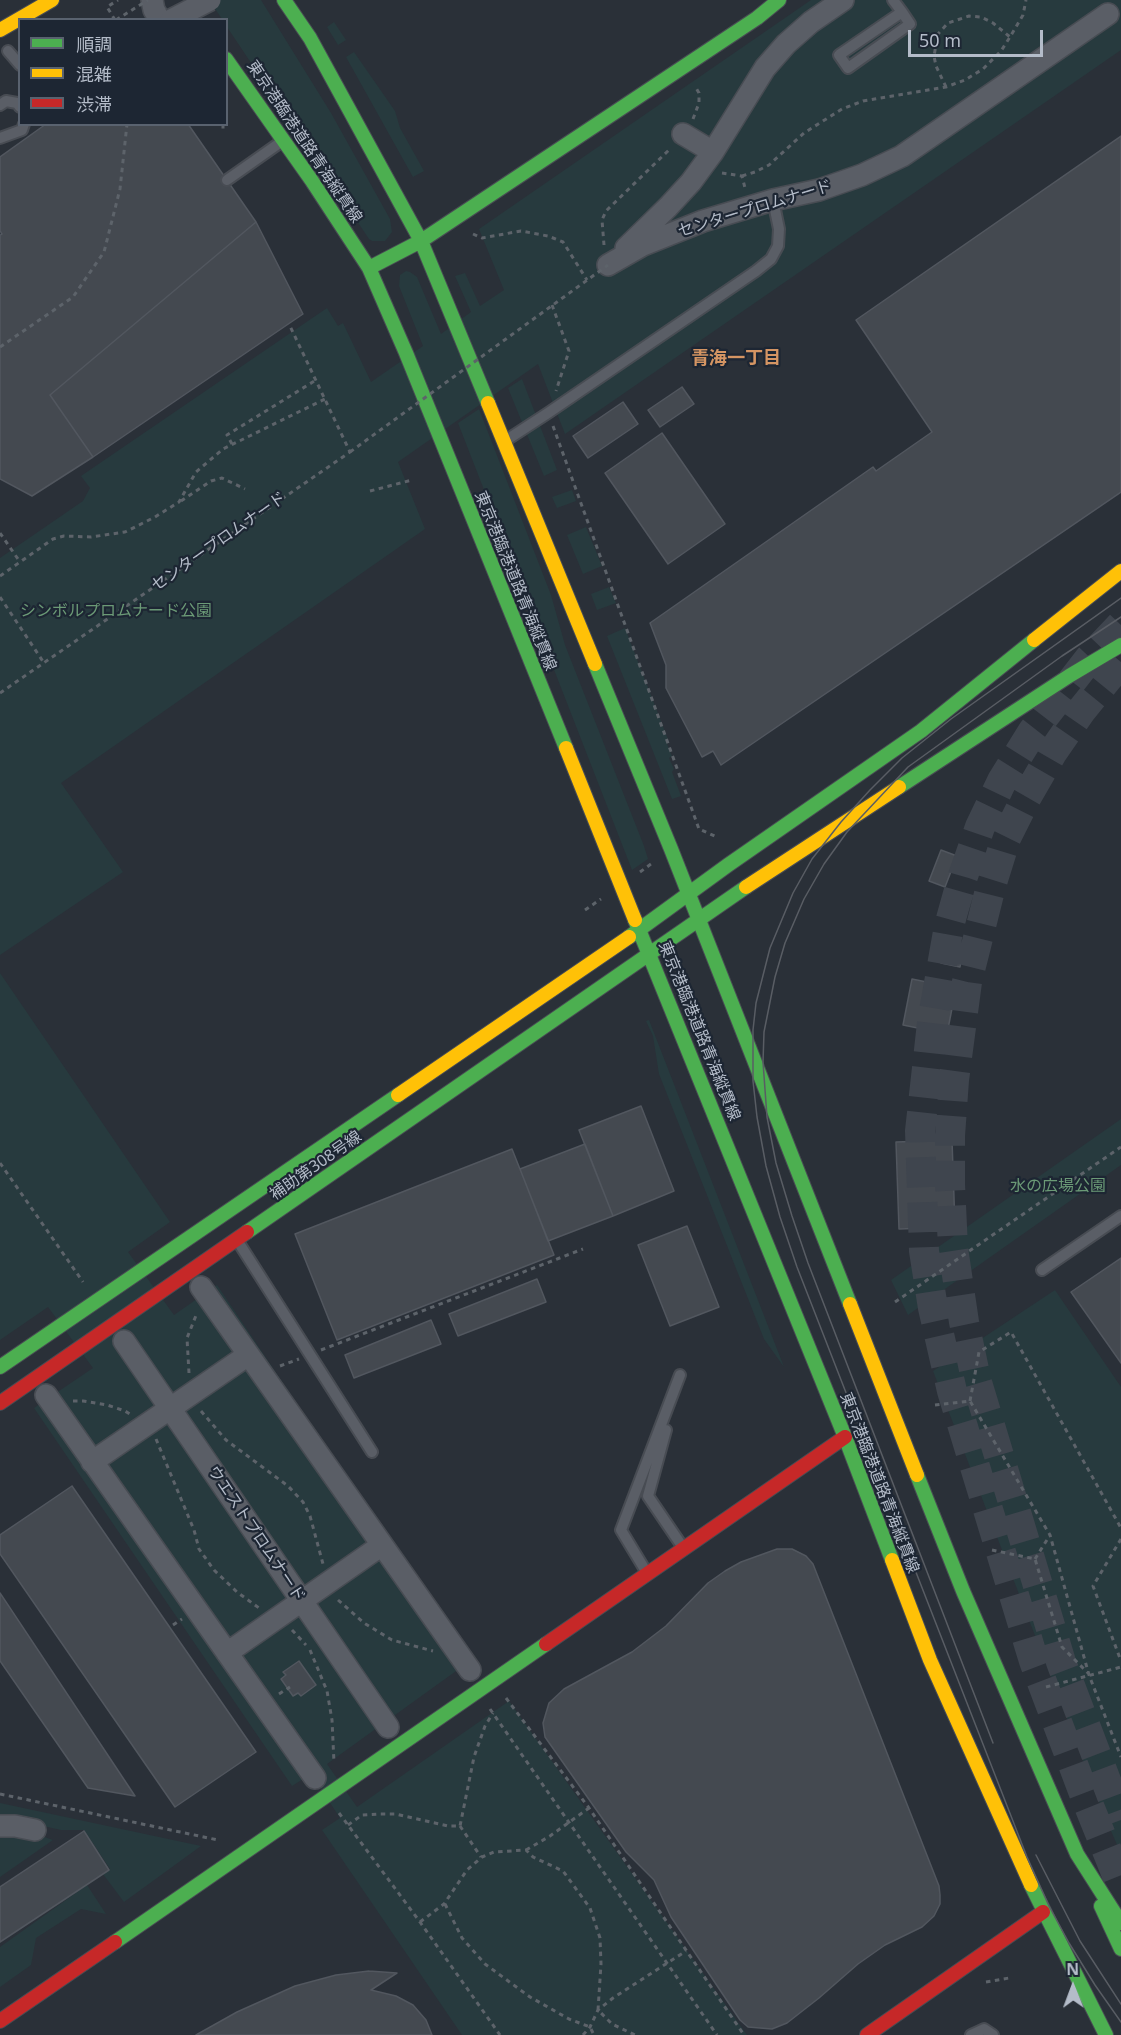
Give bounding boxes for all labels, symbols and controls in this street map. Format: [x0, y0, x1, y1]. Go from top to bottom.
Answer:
legend [18, 18, 228, 126]
scale bar [911, 18, 1046, 56]
text: 50 m [919, 28, 961, 52]
text: 順調 [76, 32, 112, 56]
street label: 東京港臨港道路青海縦貫線 [242, 57, 366, 227]
text: 混雑 [76, 62, 112, 86]
text: 渋滞 [76, 92, 112, 116]
street label: センタープロムナード [676, 176, 834, 242]
district label: 青海一丁目 [691, 348, 781, 370]
street label: センタープロムナード [148, 488, 290, 596]
street label: 東京港臨港道路青海縦貫線 [470, 488, 560, 674]
park label: シンボルプロムナード公園 [20, 601, 212, 621]
street label: 東京港臨港道路青海縦貫線 [654, 938, 744, 1124]
street label: 補助第308号線 [266, 1127, 366, 1205]
park label: 水の広場公園 [1010, 1176, 1106, 1196]
street label: 東京港臨港道路青海縦貫線 [836, 1390, 922, 1576]
street label: ウエストプロムナード [203, 1462, 309, 1606]
north arrow [1043, 1957, 1103, 2017]
text: N [1066, 1958, 1079, 1980]

